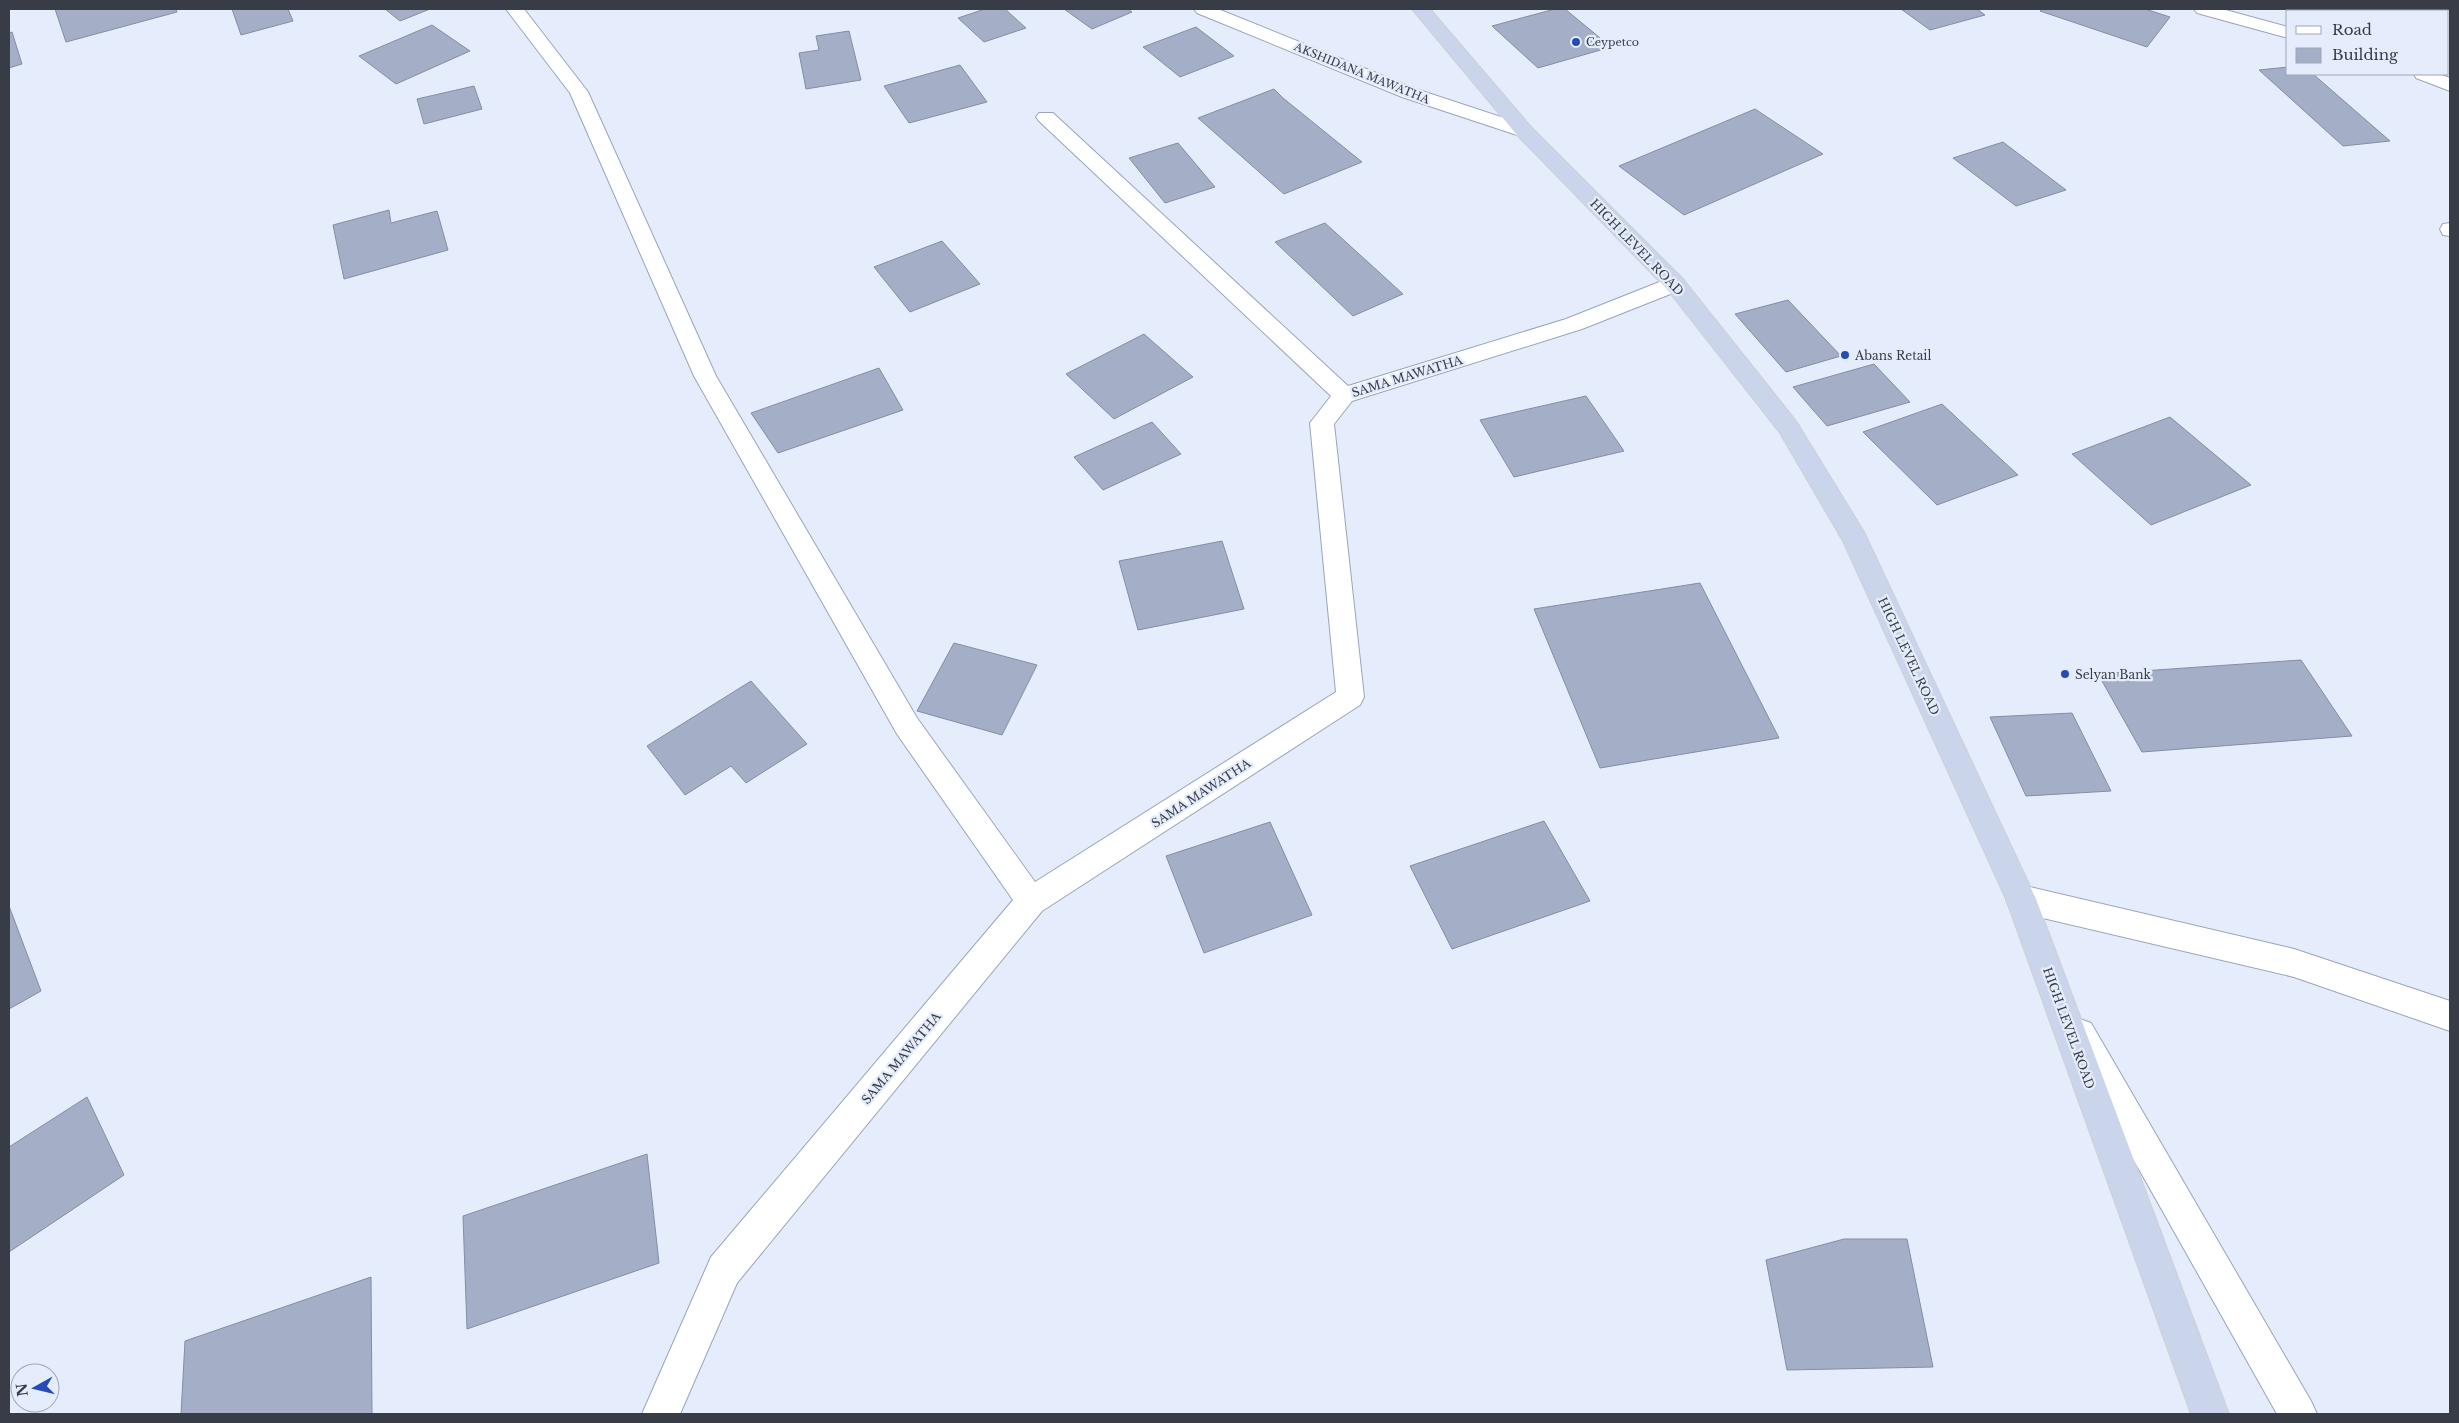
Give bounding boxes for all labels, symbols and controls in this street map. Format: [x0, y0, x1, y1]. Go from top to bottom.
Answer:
legend [2286, 10, 2449, 75]
text: Road [2332, 20, 2372, 39]
place label: Ceypetco [1586, 35, 1639, 49]
marker: Ceypetco [1570, 36, 1582, 48]
street label: AKSHIDANA MAWATHA [1291, 39, 1432, 107]
text: Building [2332, 45, 2399, 64]
street label: HIGH LEVEL ROAD [1587, 196, 1687, 298]
place label: Abans Retail [1854, 348, 1931, 363]
marker: Abans Retail [1839, 349, 1851, 361]
street label: SAMA MAWATHA [1350, 352, 1465, 400]
street label: HIGH LEVEL ROAD [1875, 595, 1943, 717]
place label: Selyan Bank [2075, 667, 2151, 682]
marker: Selyan Bank [2059, 668, 2071, 680]
street label: SAMA MAWATHA [1149, 755, 1254, 831]
street label: HIGH LEVEL ROAD [2040, 965, 2098, 1091]
street label: SAMA MAWATHA [858, 1008, 944, 1107]
north arrow [10, 1363, 60, 1413]
text: N [12, 1382, 32, 1398]

